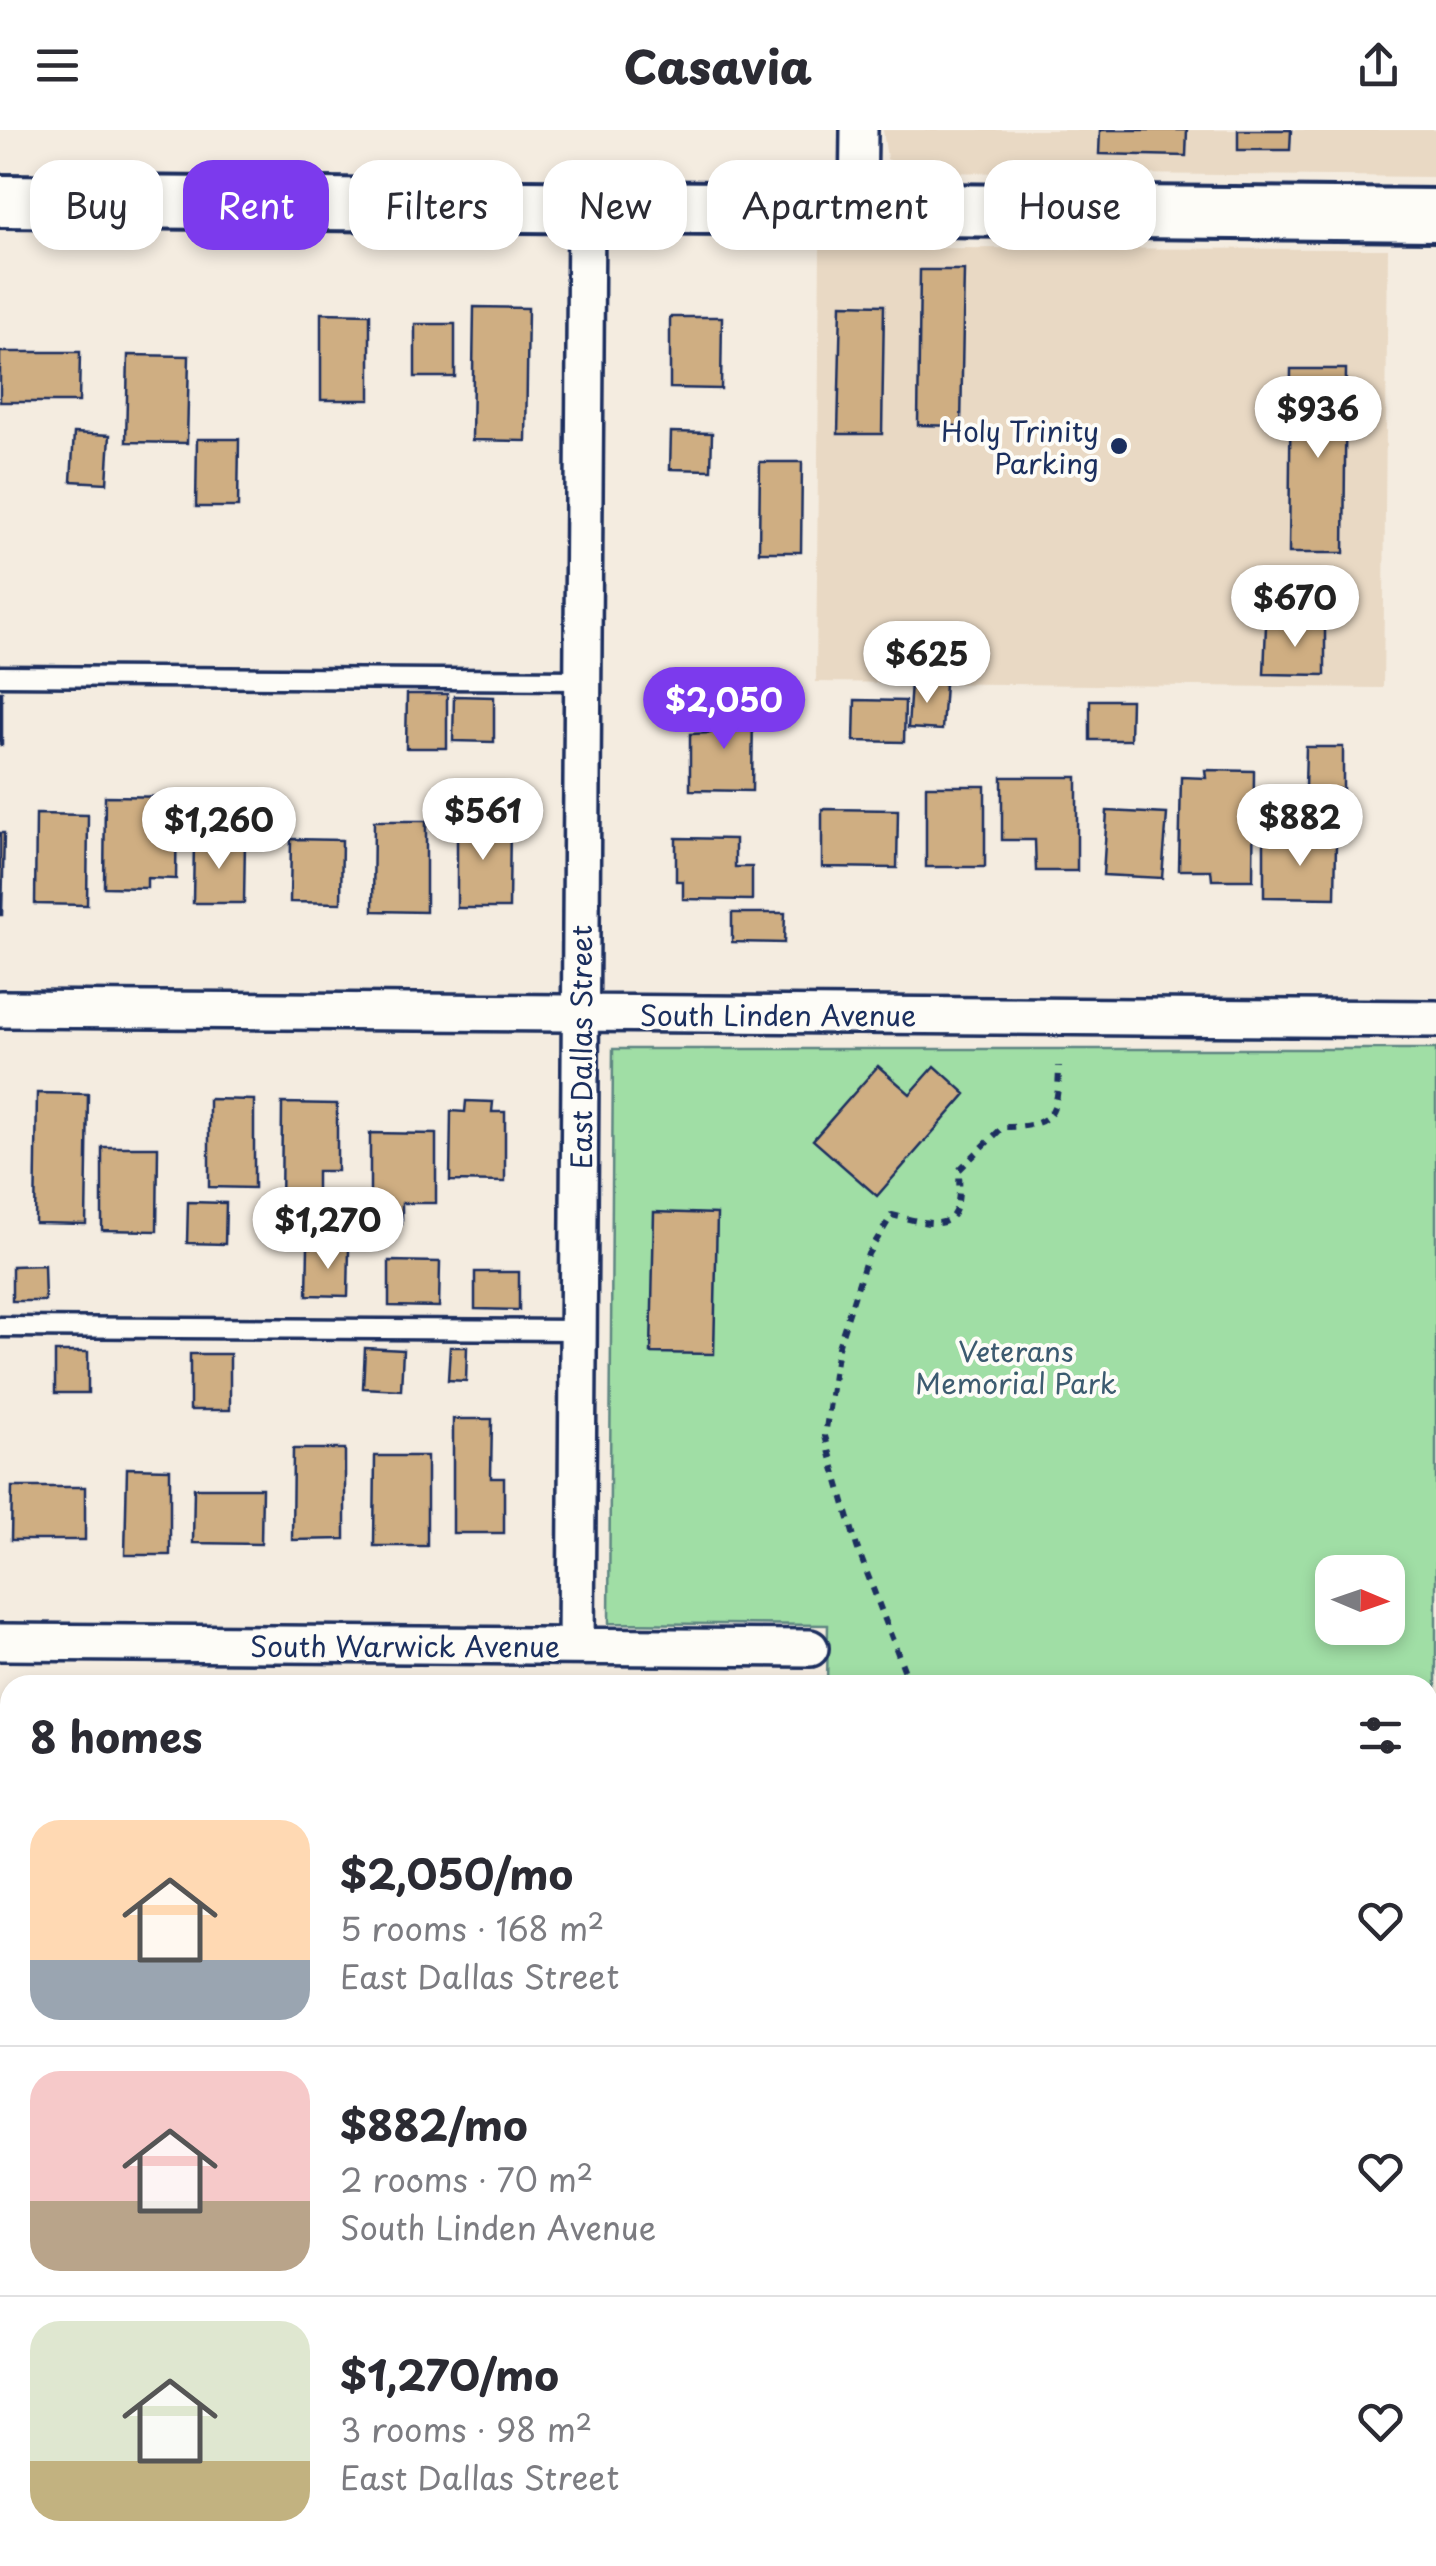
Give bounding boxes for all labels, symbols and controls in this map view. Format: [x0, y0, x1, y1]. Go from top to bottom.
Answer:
text: Casavia [624, 31, 812, 99]
icon: menu [30, 38, 85, 93]
icon: share [1351, 38, 1406, 93]
chip: Buy [30, 160, 163, 250]
chip: Rent [183, 160, 329, 250]
chip: Filters [349, 160, 523, 250]
chip: New [543, 160, 687, 250]
chip: Apartment [707, 160, 964, 250]
chip: House [984, 160, 1156, 250]
pin: $936 [1259, 376, 1377, 461]
text: $936 [1277, 384, 1359, 432]
place label: Holy Trinity Parking [941, 409, 1099, 484]
marker: Holy Trinity Parking [1108, 435, 1130, 457]
pin: $670 [1236, 565, 1354, 650]
text: $670 [1253, 573, 1337, 621]
pin: $625 [868, 621, 986, 706]
text: $625 [885, 629, 969, 677]
pin: $2,050 [643, 667, 805, 752]
text: $2,050 [665, 675, 783, 723]
pin: $561 [424, 778, 542, 863]
pin: $882 [1241, 784, 1359, 869]
text: $561 [444, 786, 522, 834]
pin: $1,260 [138, 787, 300, 872]
text: $882 [1259, 792, 1341, 840]
text: $1,260 [164, 795, 274, 843]
street label: East Dallas Street [559, 925, 602, 1169]
street label: South Linden Avenue [640, 993, 916, 1036]
pin: $1,270 [247, 1187, 409, 1272]
text: $1,270 [275, 1195, 381, 1243]
park label: Veterans Memorial Park [915, 1329, 1117, 1404]
north arrow [1315, 1555, 1405, 1645]
map controls [1315, 1555, 1405, 1645]
street label: South Warwick Avenue [250, 1624, 560, 1667]
text: 8 homes [30, 1704, 203, 1767]
icon: filters [1353, 1708, 1408, 1763]
text: $2,050/mo [340, 1841, 573, 1904]
icon: home [110, 1860, 230, 1980]
icon: heart [1353, 1893, 1408, 1948]
text: 5 rooms · 168 m² [340, 1904, 604, 1952]
text: East Dallas Street [340, 1952, 619, 2000]
text: $882/mo [340, 2092, 528, 2155]
icon: home [110, 2111, 230, 2231]
icon: heart [1353, 2144, 1408, 2199]
text: 2 rooms · 70 m² [340, 2155, 593, 2203]
text: South Linden Avenue [340, 2203, 656, 2251]
text: $1,270/mo [340, 2342, 559, 2405]
icon: home [110, 2361, 230, 2481]
icon: heart [1353, 2394, 1408, 2449]
text: 3 rooms · 98 m² [340, 2405, 592, 2453]
text: East Dallas Street [340, 2453, 619, 2501]

